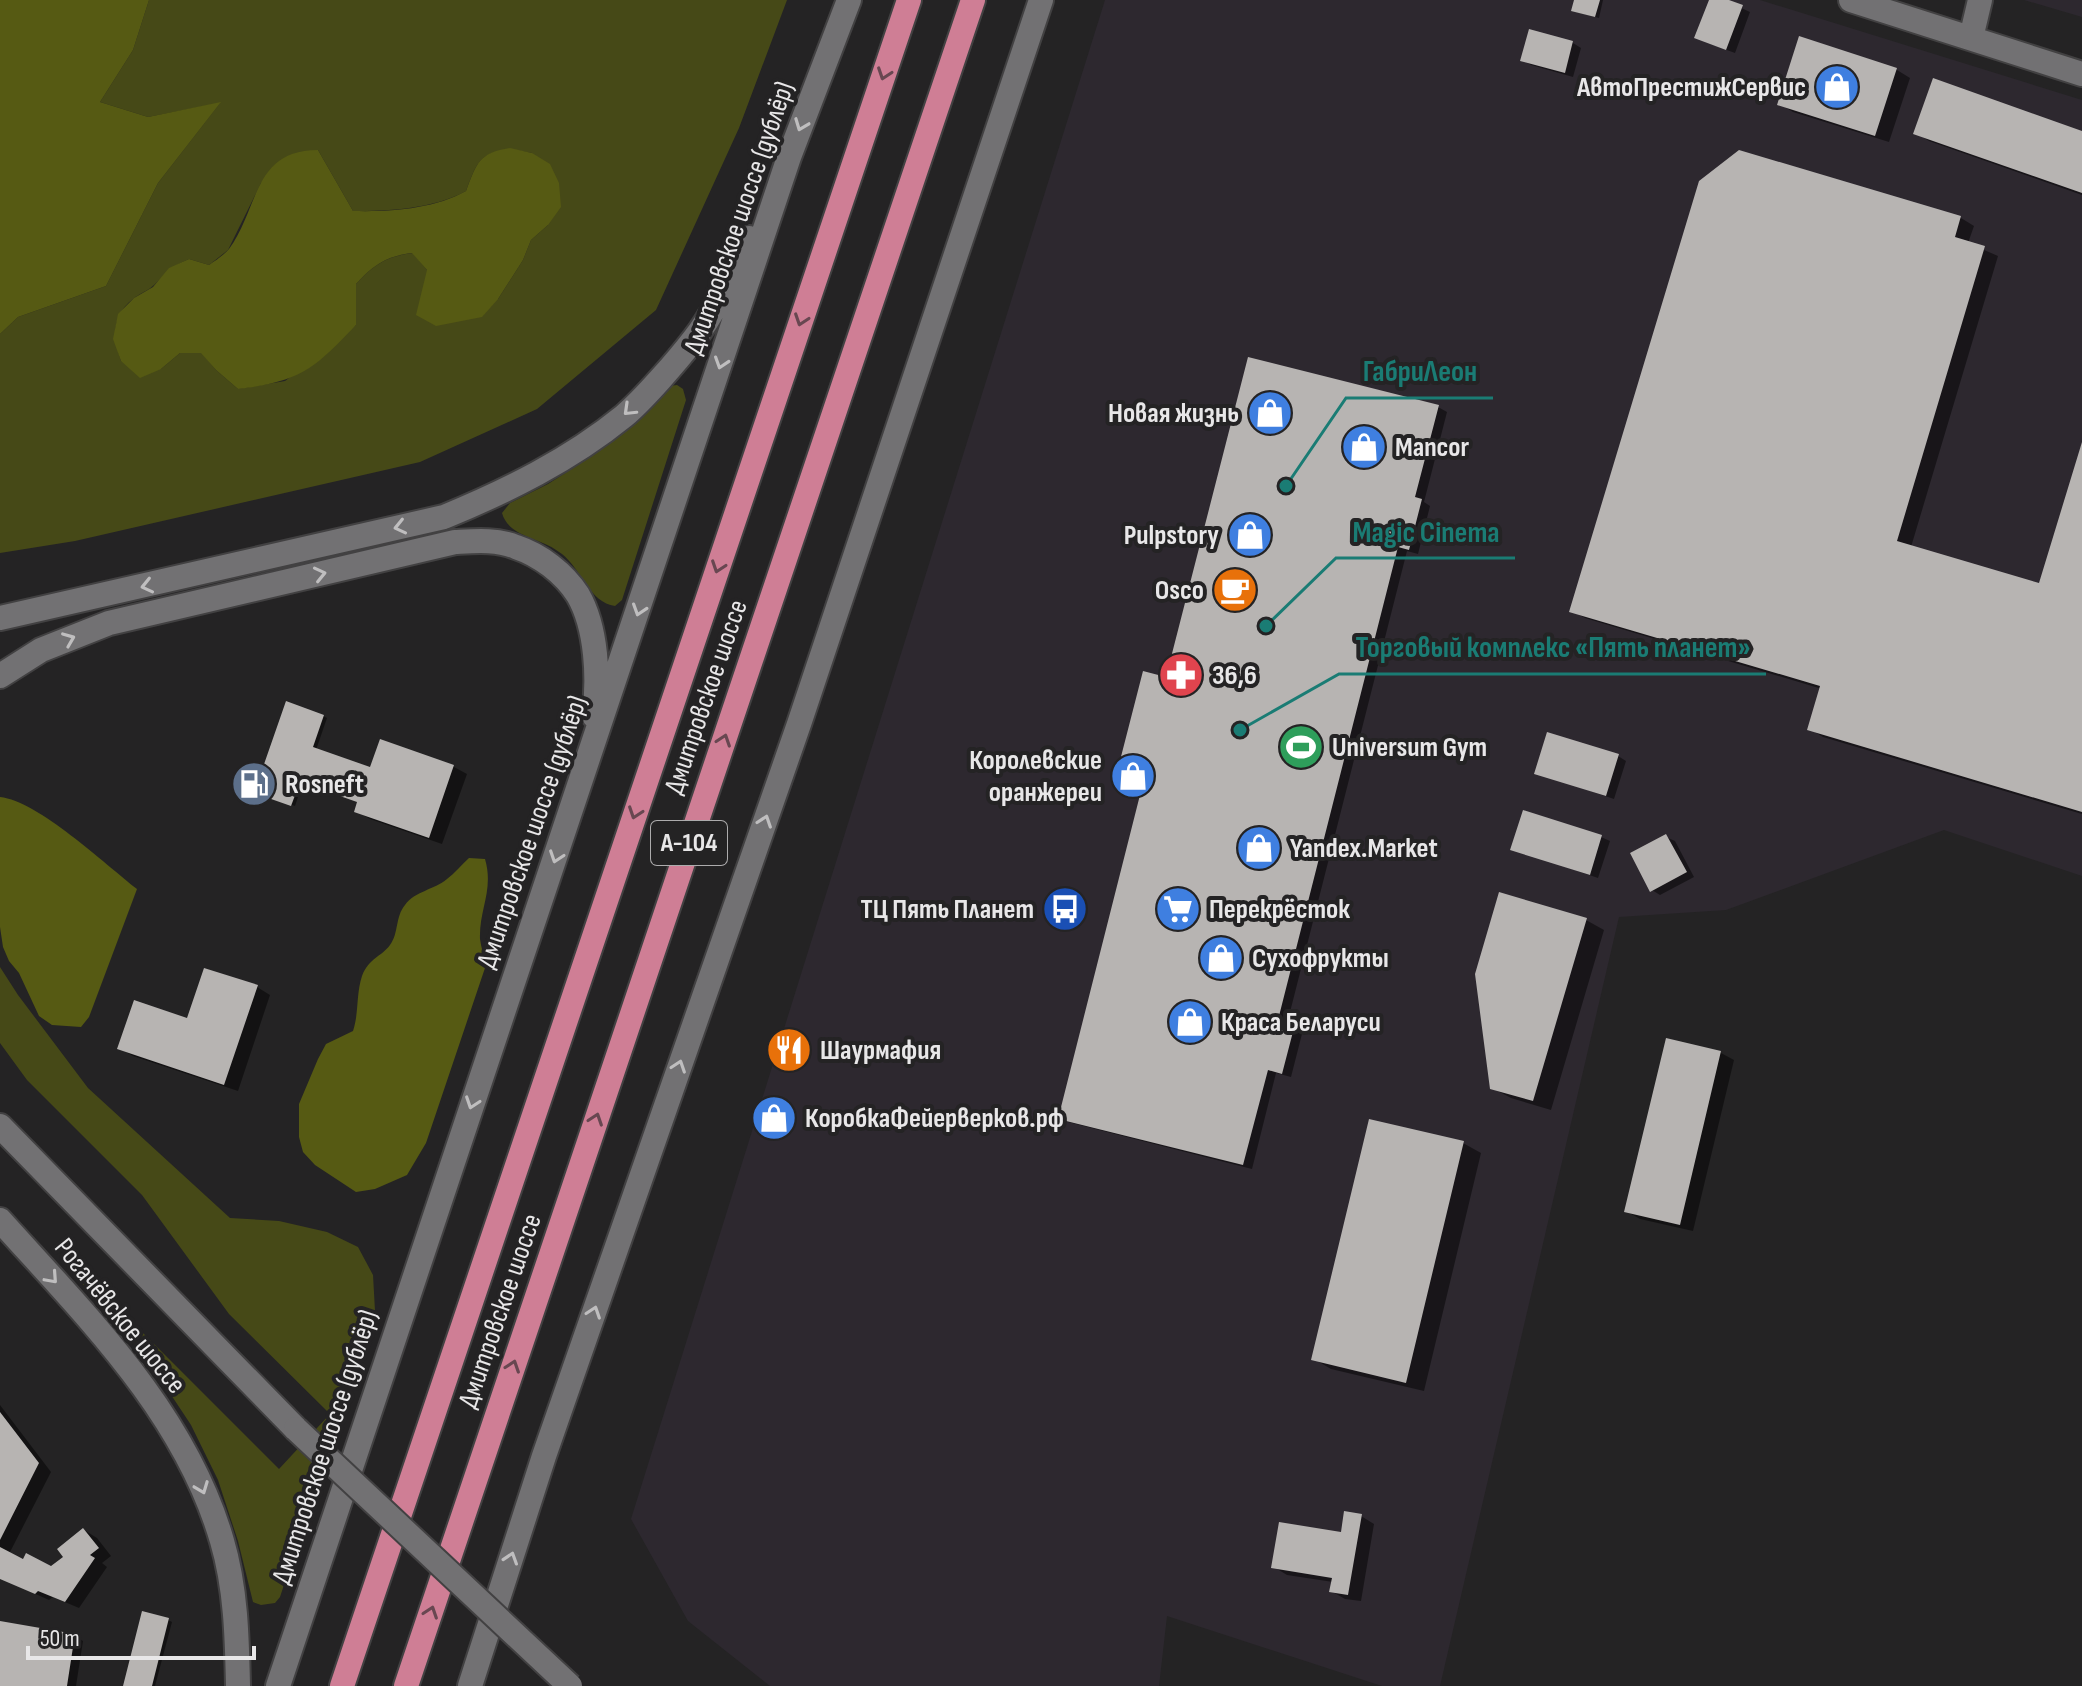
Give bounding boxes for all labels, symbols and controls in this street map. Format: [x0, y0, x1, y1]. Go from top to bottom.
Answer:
shop icon: АвтоПрестижСервис [1813, 63, 1861, 111]
one-way arrow [877, 66, 893, 80]
place label: АвтоПрестижСервис [1576, 71, 1806, 104]
street label: Дмитровское шоссе (дублёр) [677, 77, 801, 359]
one-way arrow [794, 117, 811, 131]
one-way arrow [795, 313, 811, 327]
callout: ГабриЛеон [1346, 344, 1493, 398]
text: ГабриЛеон [1363, 354, 1477, 390]
one-way arrow [714, 356, 730, 370]
shop icon: Новая жизнь [1246, 389, 1294, 437]
place label: Новая жизнь [1108, 397, 1239, 430]
one-way arrow [624, 400, 638, 415]
shop icon: Mancor [1340, 423, 1388, 471]
place label: Mancor [1395, 431, 1470, 464]
callout: Magic Cinema [1336, 504, 1515, 558]
shop icon: Pulpstory [1226, 511, 1274, 559]
text: Magic Cinema [1352, 515, 1500, 551]
one-way arrow [394, 518, 408, 535]
place label: Pulpstory [1124, 519, 1219, 552]
one-way arrow [712, 559, 728, 573]
one-way arrow [313, 566, 326, 583]
cafe icon: Osco [1211, 566, 1259, 614]
place label: Osco [1155, 574, 1204, 607]
one-way arrow [141, 576, 154, 593]
street label: Дмитровское шоссе [657, 596, 755, 798]
one-way arrow [632, 603, 648, 617]
callout: Торговый комплекс «Пять планет» [1339, 620, 1766, 674]
text: Торговый комплекс «Пять планет» [1355, 630, 1751, 666]
one-way arrow [61, 633, 75, 649]
pharmacy icon: 36,6 [1157, 651, 1205, 699]
place label: 36,6 [1212, 659, 1257, 692]
street label: Дмитровское шоссе (дублёр) [470, 691, 594, 973]
sports icon: Universum Gym [1277, 723, 1325, 771]
place label: Universum Gym [1332, 731, 1487, 764]
one-way arrow [714, 734, 730, 748]
place label: Королевские оранжереи [969, 744, 1102, 809]
shop icon: Королевские оранжереи [1109, 752, 1157, 800]
fuel station icon: Rosneft [230, 760, 278, 808]
place label: Rosneft [285, 768, 364, 801]
one-way arrow [629, 806, 645, 820]
one-way arrow [755, 815, 772, 829]
road number: А-104 [651, 821, 727, 865]
shop icon: Yandex.Market [1235, 824, 1283, 872]
place label: Yandex.Market [1290, 832, 1438, 865]
one-way arrow [549, 849, 565, 863]
bus stop icon: ТЦ Пять Планет [1041, 885, 1089, 933]
supermarket icon: Перекрёсток [1154, 885, 1202, 933]
place label: ТЦ Пять Планет [861, 893, 1034, 926]
place label: Перекрёсток [1209, 893, 1350, 926]
shop icon: Сухофрукты [1197, 934, 1245, 982]
place label: Сухофрукты [1252, 942, 1389, 975]
shop icon: Краса Беларуси [1166, 998, 1214, 1046]
place label: Краса Беларуси [1221, 1006, 1381, 1039]
restaurant icon: Шаурмафия [765, 1026, 813, 1074]
place label: Шаурмафия [820, 1034, 941, 1067]
one-way arrow [670, 1060, 686, 1074]
shop icon: КоробкаФейерверков.рф [750, 1094, 798, 1142]
one-way arrow [465, 1095, 481, 1109]
place label: КоробкаФейерверков.рф [805, 1102, 1064, 1135]
one-way arrow [587, 1113, 603, 1127]
street label: Дмитровское шоссе [451, 1210, 549, 1412]
street label: Рогачёвское шоссе [47, 1232, 193, 1400]
one-way arrow [42, 1268, 57, 1283]
street label: Дмитровское шоссе (дублёр) [265, 1306, 385, 1588]
one-way arrow [584, 1306, 601, 1320]
one-way arrow [504, 1359, 520, 1373]
one-way arrow [192, 1480, 209, 1494]
one-way arrow [502, 1552, 518, 1566]
one-way arrow [421, 1606, 437, 1620]
scale bar [28, 1610, 254, 1660]
text: 50 m [40, 1624, 80, 1653]

